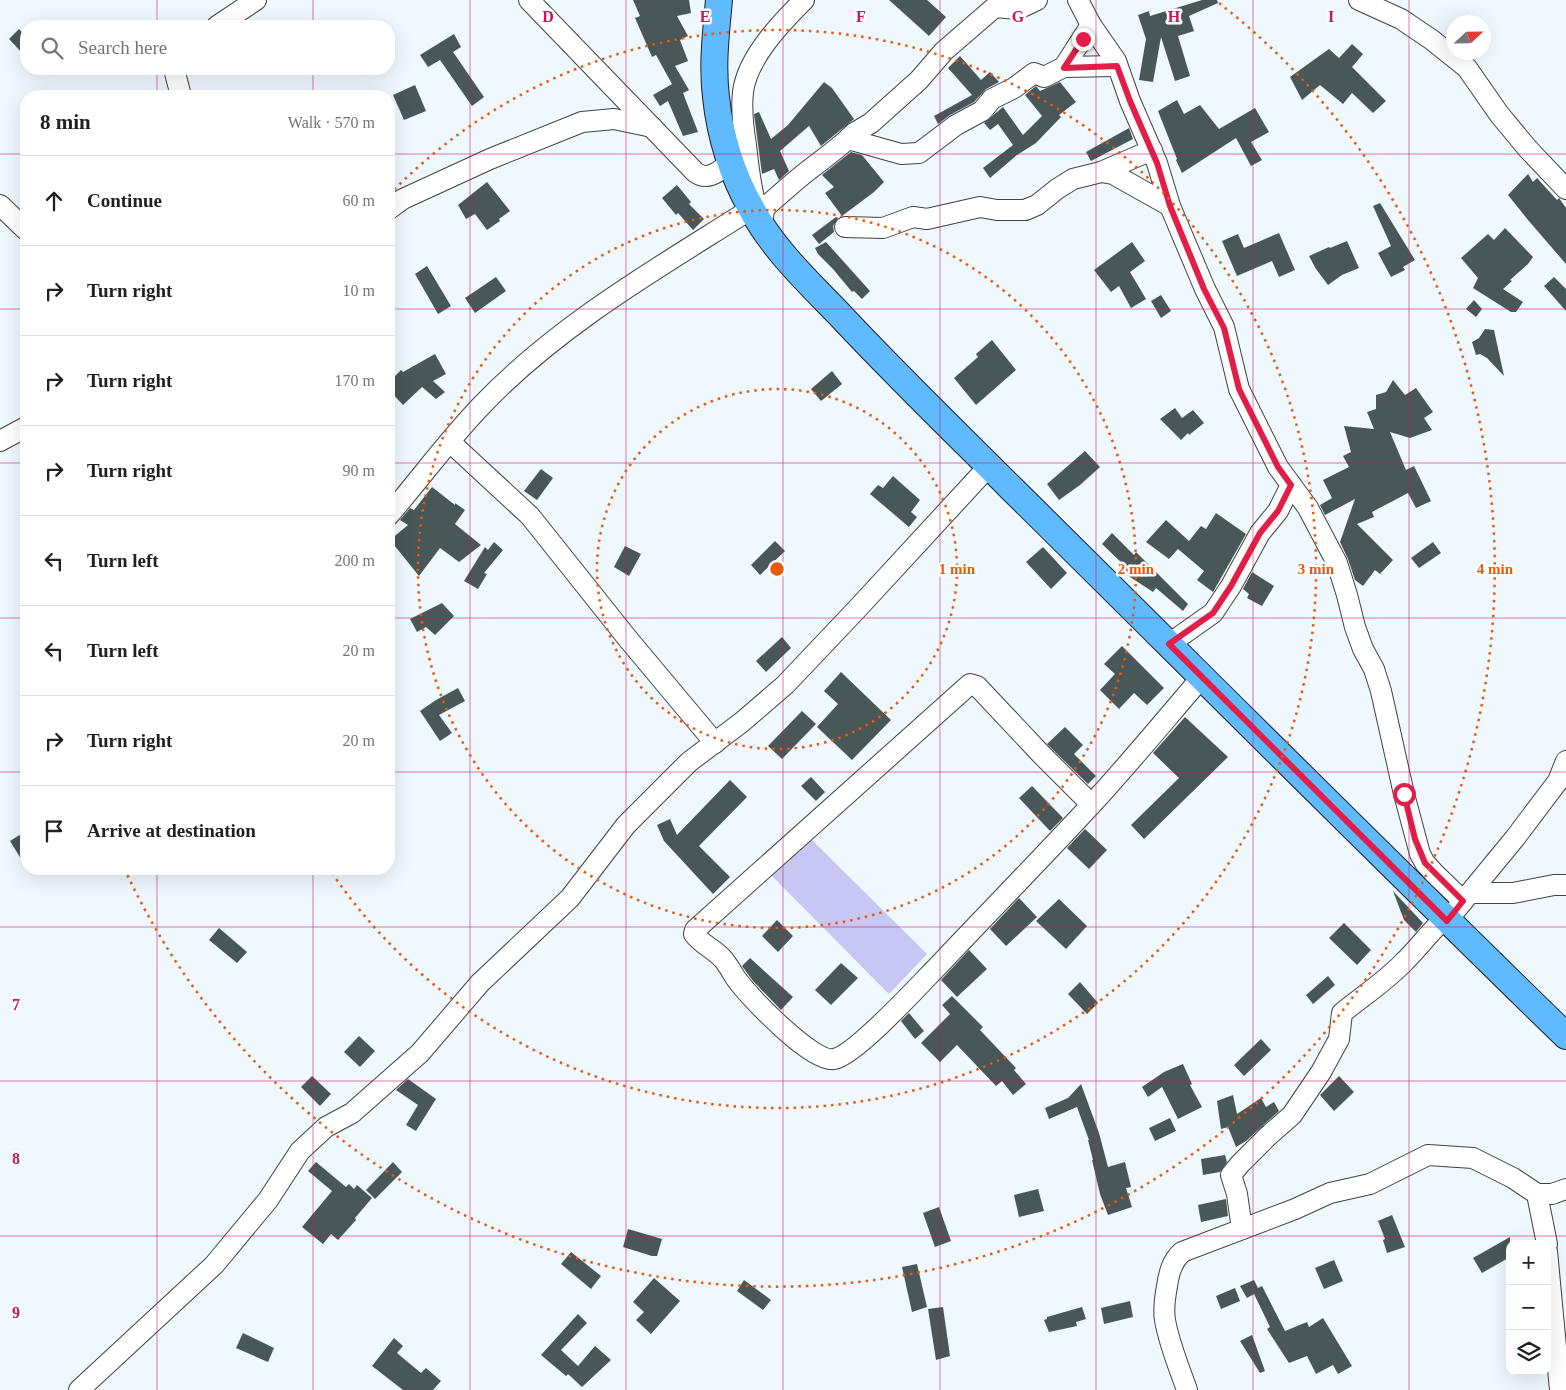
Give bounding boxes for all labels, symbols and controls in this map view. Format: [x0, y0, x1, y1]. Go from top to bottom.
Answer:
text: D [542, 8, 554, 25]
text: E [700, 8, 710, 25]
text: F [856, 8, 866, 25]
text: G [1012, 8, 1025, 25]
text: H [1168, 8, 1181, 25]
text: I [1328, 8, 1334, 25]
north arrow [1446, 15, 1491, 60]
search box [20, 20, 395, 75]
route end [1072, 28, 1095, 51]
icon: search [38, 34, 66, 62]
text: Search here [78, 37, 167, 58]
text: 8 min [40, 110, 91, 134]
text: Walk · 570 m [288, 114, 375, 131]
icon: ahead [40, 187, 68, 215]
text: Continue [87, 190, 162, 211]
text: 60 m [343, 192, 375, 209]
icon: right [40, 277, 68, 305]
text: Turn right [87, 280, 172, 301]
text: 10 m [343, 282, 375, 299]
icon: right [40, 367, 68, 395]
text: Turn right [87, 370, 172, 391]
text: 170 m [335, 372, 375, 389]
icon: right [40, 457, 68, 485]
text: Turn right [87, 460, 172, 481]
text: 90 m [343, 462, 375, 479]
icon: left [40, 547, 68, 575]
text: Turn left [87, 550, 159, 571]
text: 200 m [335, 552, 375, 569]
centre of rings [768, 560, 786, 578]
text: 1 min [939, 561, 976, 577]
text: 2 min [1118, 561, 1155, 577]
text: 3 min [1298, 561, 1335, 577]
text: 4 min [1477, 561, 1514, 577]
icon: left [40, 637, 68, 665]
text: Turn left [87, 640, 159, 661]
text: 20 m [343, 642, 375, 659]
icon: right [40, 727, 68, 755]
text: Turn right [87, 730, 172, 751]
text: 20 m [343, 732, 375, 749]
route start [1393, 783, 1416, 806]
icon: arrive [40, 817, 68, 845]
text: Arrive at destination [87, 820, 256, 841]
text: 7 [12, 996, 20, 1013]
text: 8 [12, 1150, 20, 1167]
map controls [1506, 1240, 1551, 1375]
button: + [1506, 1240, 1551, 1285]
button: − [1506, 1285, 1551, 1330]
text: 9 [12, 1304, 20, 1321]
button: layers [1506, 1330, 1551, 1375]

